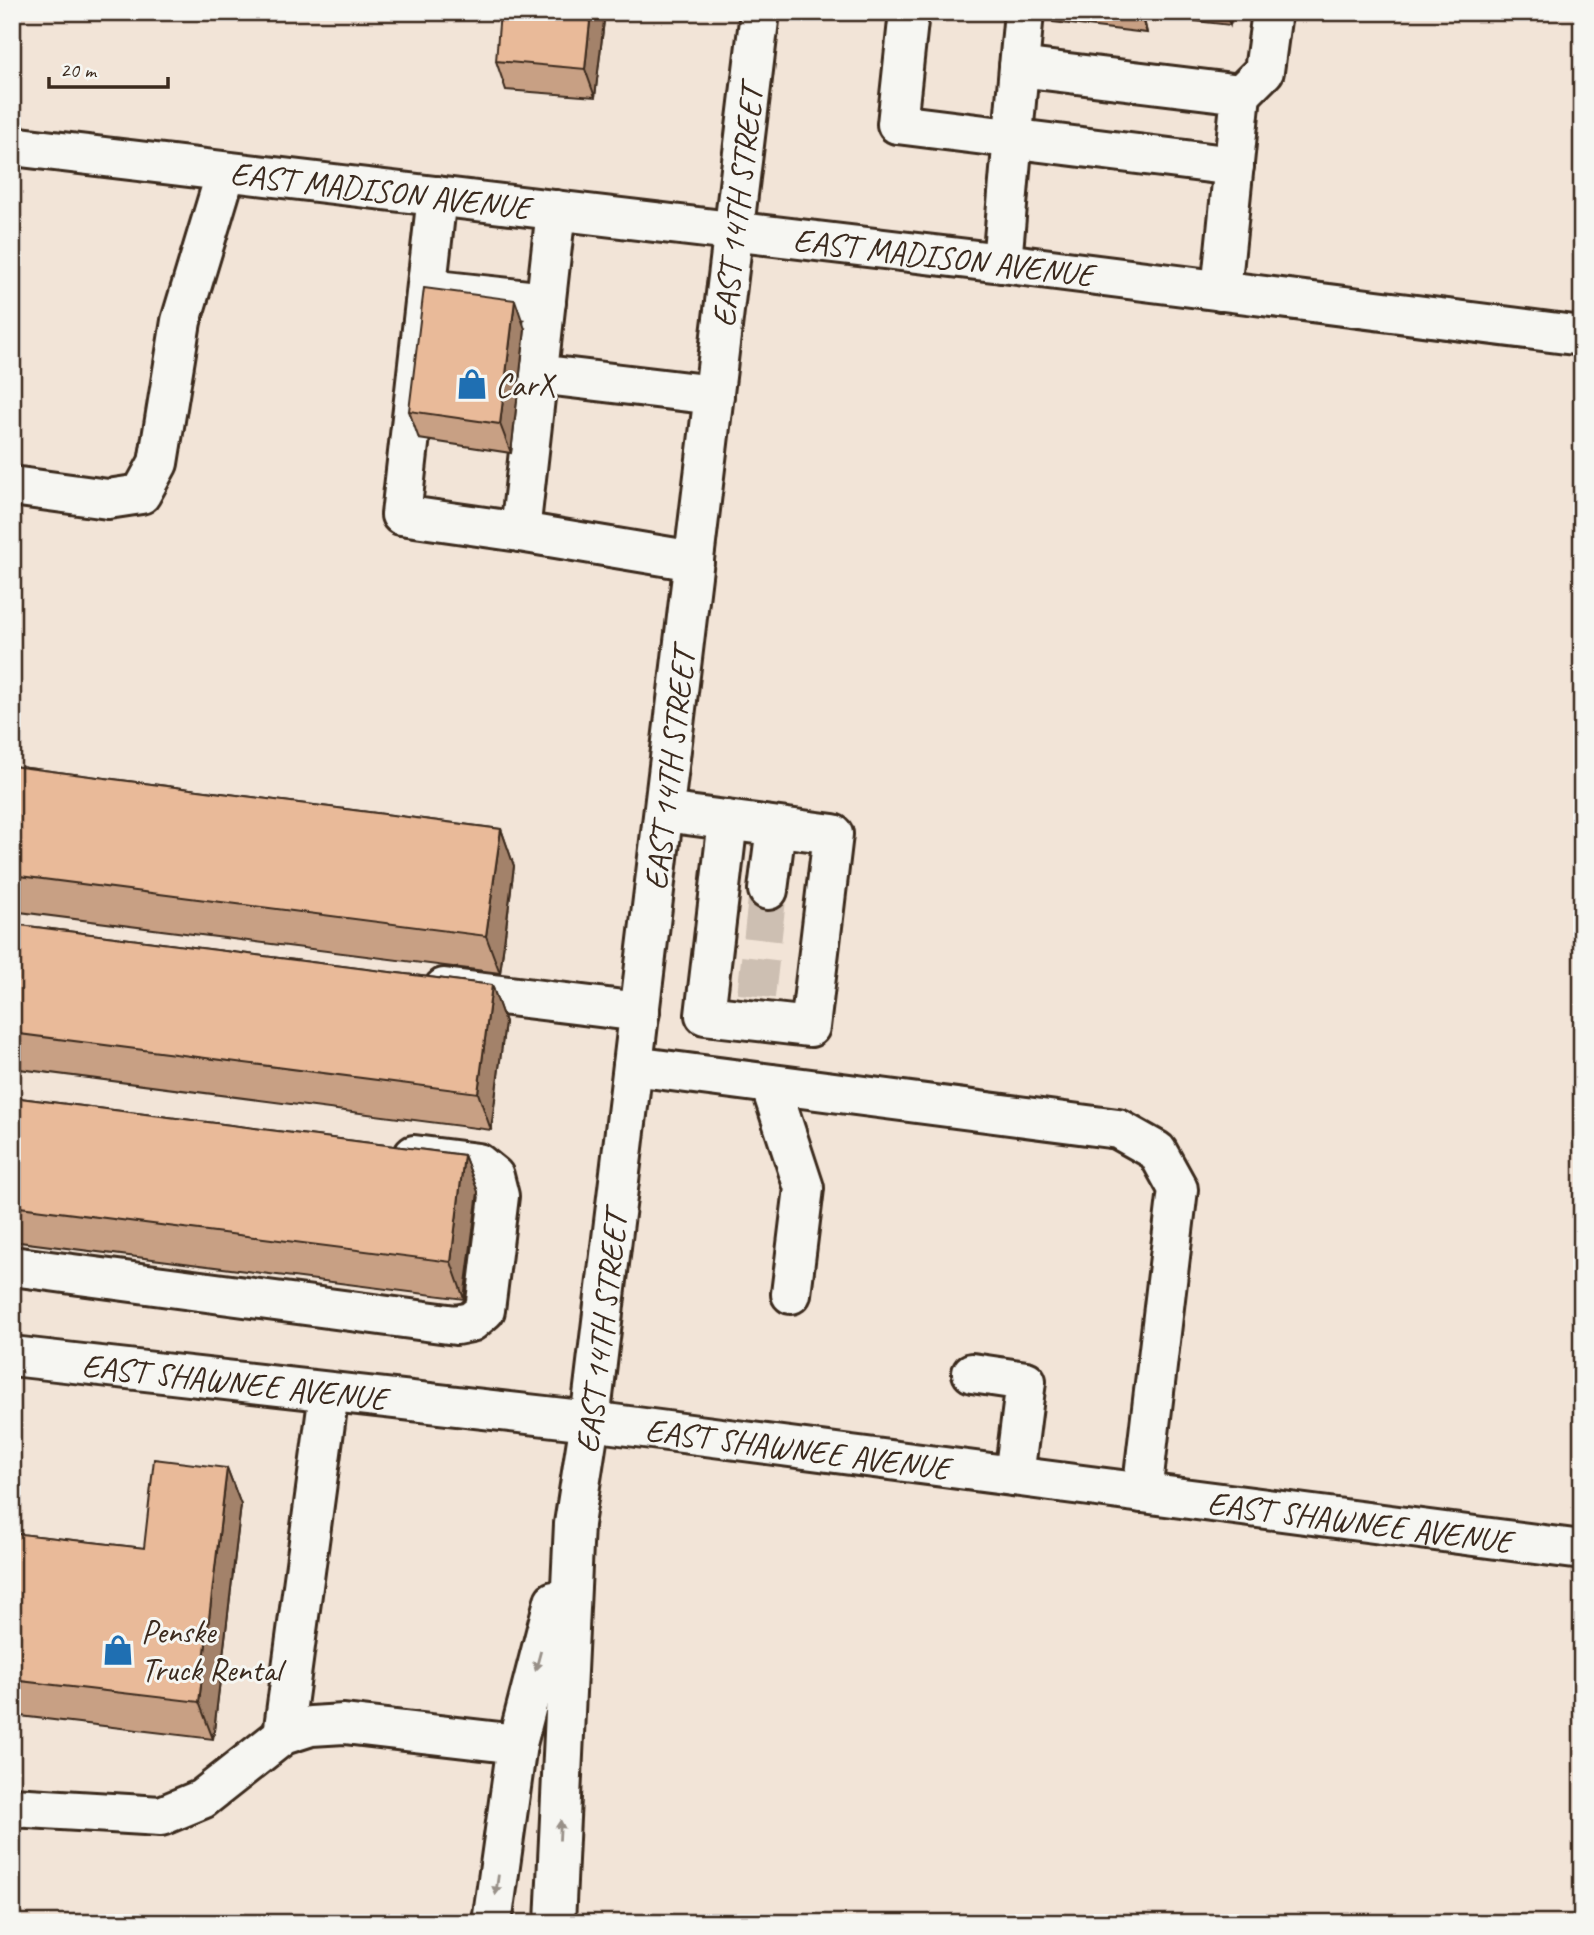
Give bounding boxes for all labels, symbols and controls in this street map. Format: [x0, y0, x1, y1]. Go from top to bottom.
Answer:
scale bar [49, 46, 168, 90]
text: 20 m [60, 57, 98, 83]
street label: EAST 14TH STREET [702, 76, 774, 329]
street label: EAST MADISON AVENUE [228, 152, 536, 230]
street label: EAST MADISON AVENUE [791, 219, 1100, 297]
place label: CarX [495, 364, 557, 406]
shop icon: CarX [455, 367, 489, 401]
street label: EAST 14TH STREET [634, 639, 706, 892]
street label: EAST 14TH STREET [565, 1202, 638, 1456]
street label: EAST SHAWNEE AVENUE [80, 1344, 393, 1420]
street label: EAST SHAWNEE AVENUE [643, 1408, 956, 1490]
street label: EAST SHAWNEE AVENUE [1205, 1482, 1518, 1563]
place label: Penske Truck Rental [141, 1611, 287, 1691]
shop icon: Penske Truck Rental [101, 1633, 135, 1667]
one-way arrow [532, 1651, 543, 1673]
one-way arrow [554, 1819, 565, 1841]
one-way arrow [492, 1874, 503, 1896]

